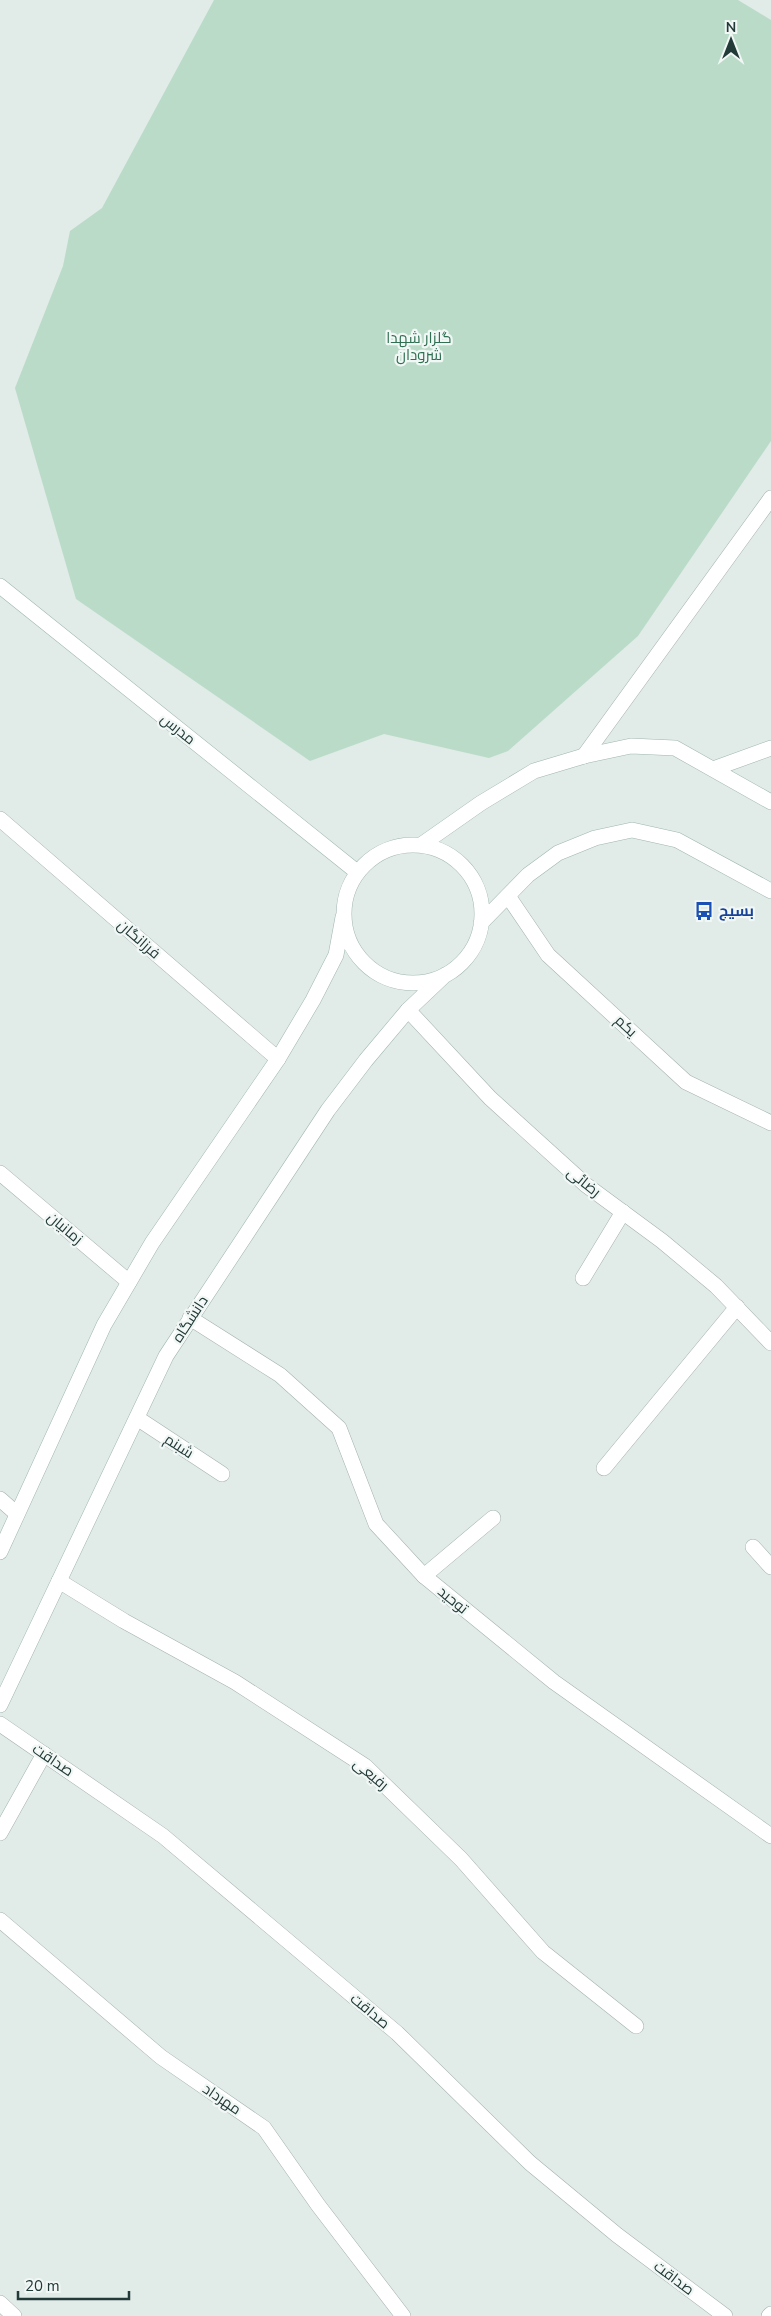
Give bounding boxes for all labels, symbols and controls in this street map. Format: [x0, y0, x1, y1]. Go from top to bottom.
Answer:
north arrow [706, 15, 756, 65]
text: N [726, 18, 736, 37]
park label: گلزار شهدا شرودان [386, 328, 452, 365]
street label: مدرس [156, 709, 200, 749]
bus stop icon: بسیج [693, 900, 715, 922]
place label: بسیج [719, 901, 754, 921]
street label: فرزانگان [113, 915, 165, 963]
street label: یکم [610, 1011, 642, 1041]
street label: رضائی [563, 1162, 605, 1202]
street label: زمانیان [43, 1207, 87, 1249]
street label: دانشگاه [167, 1292, 213, 1346]
street label: شبنم [161, 1429, 197, 1463]
street label: توحید [434, 1582, 472, 1618]
street label: صداقت [28, 1739, 78, 1781]
street label: رفیعی [349, 1753, 393, 1795]
street label: صداقت [346, 1989, 394, 2033]
street label: مهرداد [199, 2079, 245, 2119]
street label: صداقت [650, 2256, 698, 2300]
scale bar [18, 2268, 129, 2300]
text: 20 m [25, 2276, 60, 2296]

